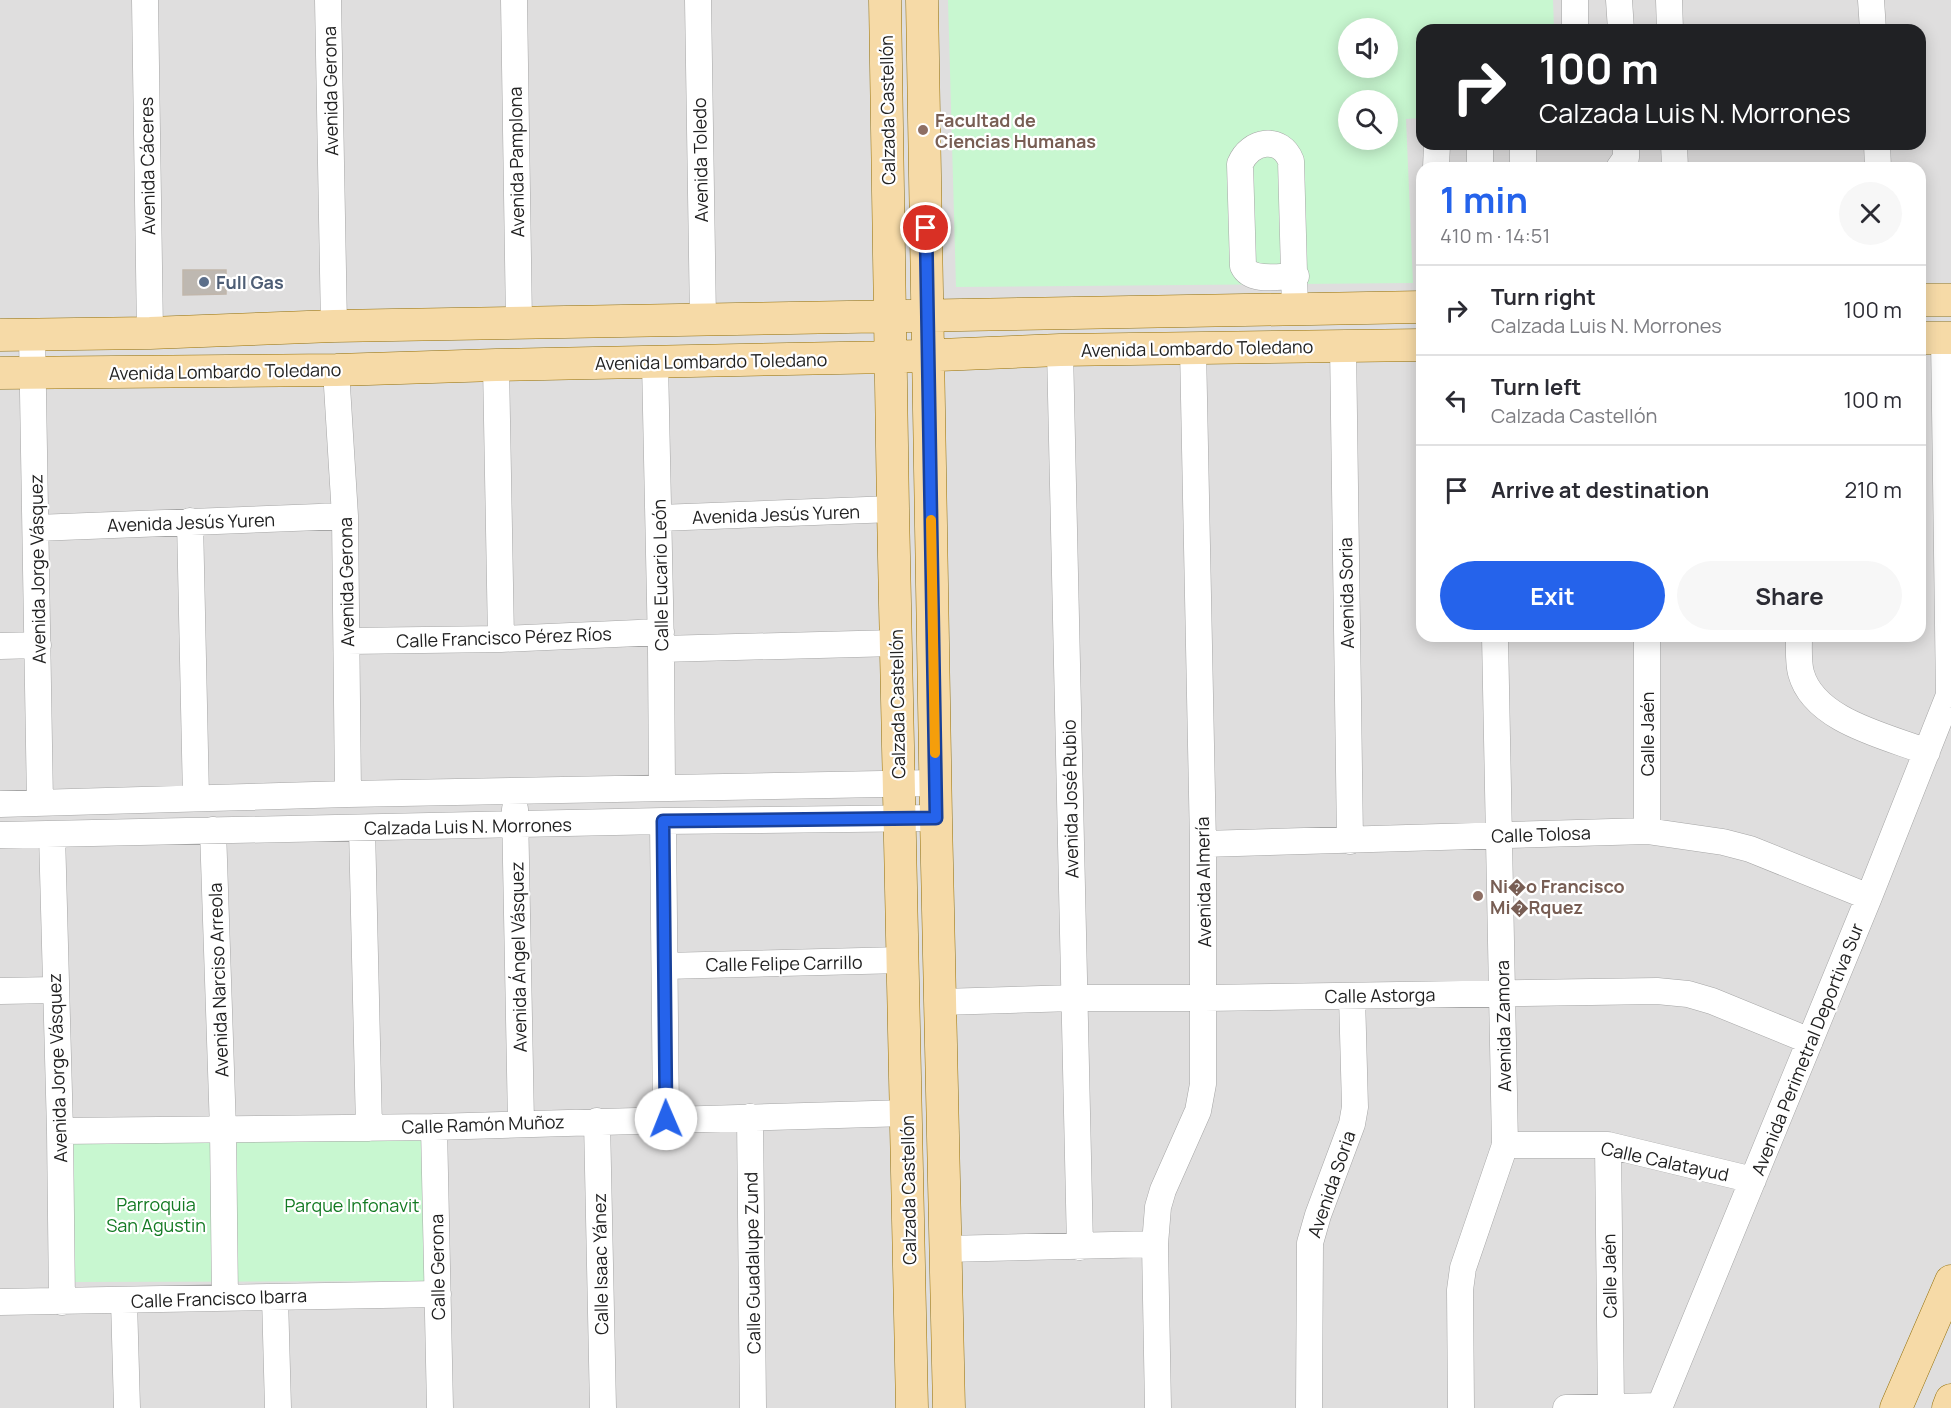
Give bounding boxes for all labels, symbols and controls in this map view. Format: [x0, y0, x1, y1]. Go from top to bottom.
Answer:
map controls [1338, 18, 1398, 150]
button: sound [1338, 18, 1398, 78]
street label: Avenida Gerona [317, 26, 343, 156]
street label: Calzada Castellón [874, 35, 900, 185]
text: 100 m [1539, 39, 1659, 97]
icon: right [1440, 48, 1518, 126]
street label: Avenida Pamplona [503, 86, 529, 238]
button: search [1338, 90, 1398, 150]
text: Calzada Luis N. Morrones [1539, 94, 1851, 131]
street label: Avenida Cáceres [134, 97, 160, 235]
street label: Avenida Toledo [687, 97, 713, 223]
place label: Facultad de Ciencias Humanas [935, 108, 1096, 153]
marker: Facultad de Ciencias Humanas [916, 123, 930, 137]
text: 1 min [1440, 175, 1528, 224]
button: close [1839, 182, 1902, 245]
pin [900, 202, 951, 253]
icon: arrive [909, 211, 942, 244]
text: 410 m · 14:51 [1440, 222, 1550, 249]
place label: Full Gas [216, 270, 284, 294]
marker: Full Gas [197, 275, 211, 289]
text: Turn right [1491, 282, 1596, 312]
icon: right [1440, 294, 1473, 327]
text: 100 m [1844, 295, 1902, 325]
text: Calzada Luis N. Morrones [1491, 312, 1722, 339]
street label: Avenida Lombardo Toledano [1081, 334, 1313, 362]
street label: Avenida Lombardo Toledano [595, 347, 827, 375]
street label: Avenida Lombardo Toledano [109, 357, 341, 385]
text: Turn left [1491, 372, 1581, 402]
icon: left [1440, 384, 1473, 417]
text: 100 m [1844, 385, 1902, 415]
text: Calzada Castellón [1491, 402, 1657, 429]
street label: Avenida Jorge Vásquez [23, 474, 51, 664]
icon: arrive [1440, 474, 1473, 507]
text: Arrive at destination [1491, 475, 1709, 505]
text: 210 m [1844, 475, 1902, 505]
street label: Calle Eucario León [647, 499, 673, 651]
street label: Avenida Jesús Yuren [692, 499, 860, 529]
street label: Avenida Jesús Yuren [107, 507, 275, 537]
street label: Avenida Gerona [333, 517, 359, 647]
street label: Avenida Soria [1333, 537, 1359, 649]
button: Exit [1440, 561, 1665, 630]
button: Share [1677, 561, 1902, 630]
street label: Calle Francisco Pérez Ríos [396, 621, 612, 653]
street label: Calzada Castellón [884, 629, 910, 779]
street label: Calle Jaén [1635, 692, 1659, 776]
street label: Avenida José Rubio [1057, 719, 1083, 879]
street label: Calzada Luis N. Morrones [364, 812, 572, 840]
street label: Avenida Almería [1190, 816, 1216, 948]
street label: Calle Tolosa [1491, 820, 1591, 848]
street label: Avenida Ángel Vásquez [504, 861, 532, 1053]
place label: Ni�o Francisco Mi�Rquez [1490, 874, 1625, 919]
street label: Avenida Narciso Arreola [203, 882, 233, 1078]
marker: Ni�o Francisco Mi�Rquez [1471, 889, 1485, 903]
street label: Avenida Perimetral Deportiva Sur [1745, 919, 1869, 1179]
street label: Calle Felipe Carrillo [705, 950, 863, 976]
street label: Avenida Zamora [1490, 960, 1516, 1092]
street label: Avenida Jorge Vásquez [42, 973, 72, 1163]
street label: Calle Astorga [1325, 982, 1435, 1008]
position arrow [634, 1087, 698, 1151]
street label: Calle Ramón Muñoz [401, 1109, 565, 1139]
street label: Calzada Castellón [895, 1115, 921, 1265]
street label: Avenida Soria [1302, 1127, 1360, 1241]
street label: Calle Calatayud [1599, 1136, 1731, 1186]
street label: Calle Guadalupe Zund [738, 1172, 766, 1354]
park label: Parroquia San Agustin [106, 1192, 206, 1237]
park label: Parque Infonavit [285, 1193, 419, 1217]
street label: Calle Isaac Yánez [587, 1193, 613, 1335]
street label: Calle Gerona [424, 1214, 450, 1320]
street label: Calle Jaén [1596, 1233, 1622, 1319]
street label: Calle Francisco Ibarra [131, 1283, 307, 1313]

